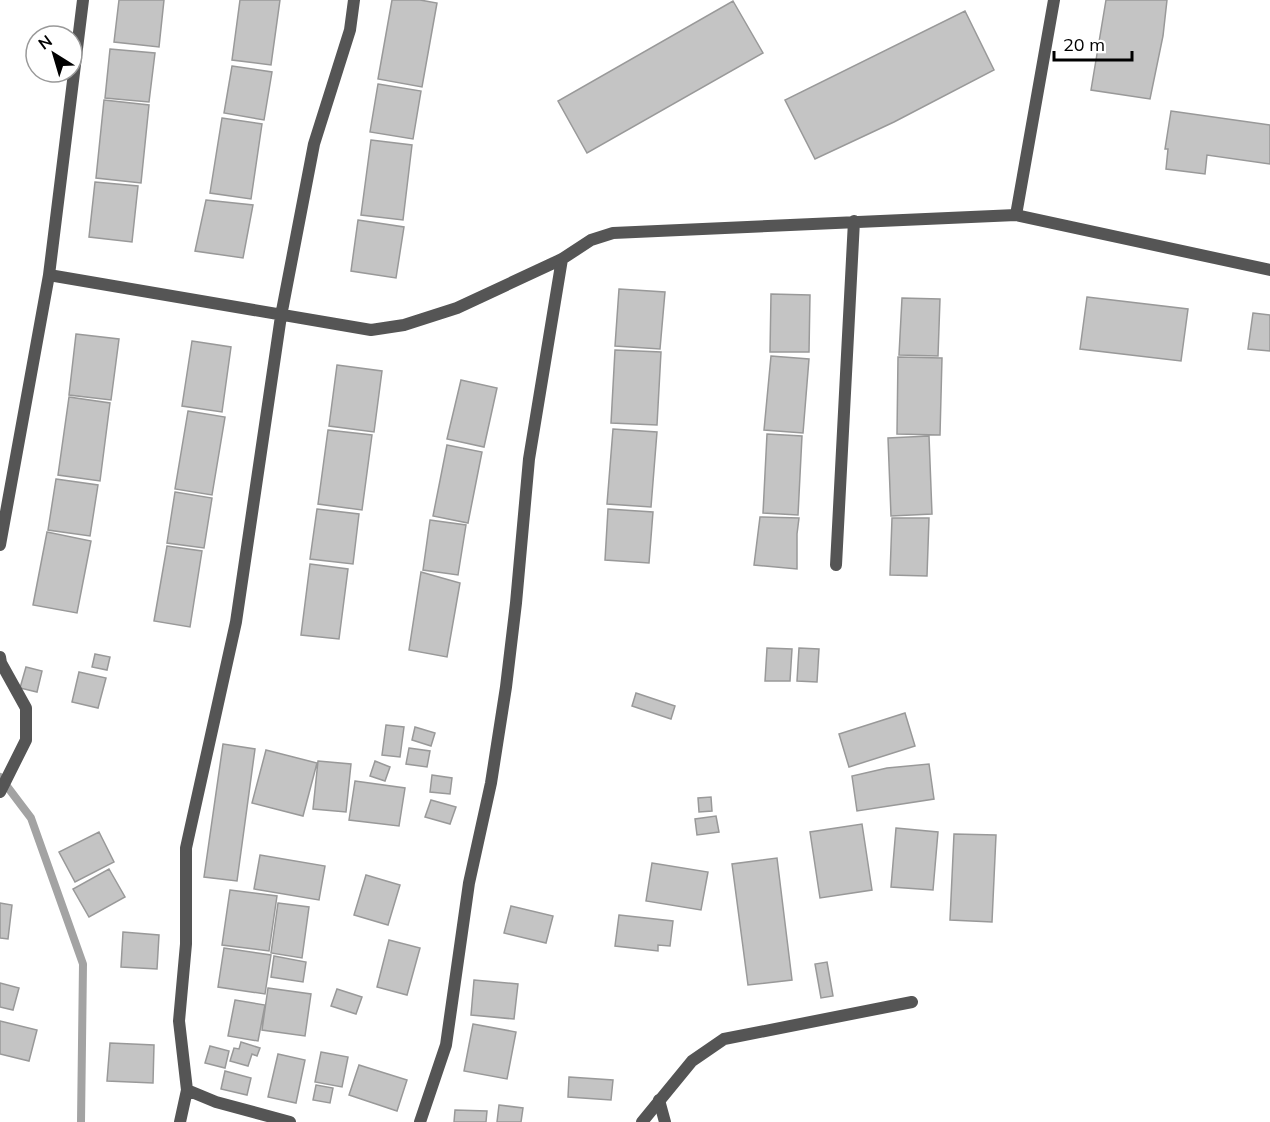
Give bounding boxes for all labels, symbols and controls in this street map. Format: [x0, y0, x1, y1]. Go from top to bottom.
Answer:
north arrow [24, 24, 84, 84]
scale bar [1054, 24, 1132, 62]
text: N [34, 30, 56, 54]
text: 20 m [1063, 33, 1105, 56]

